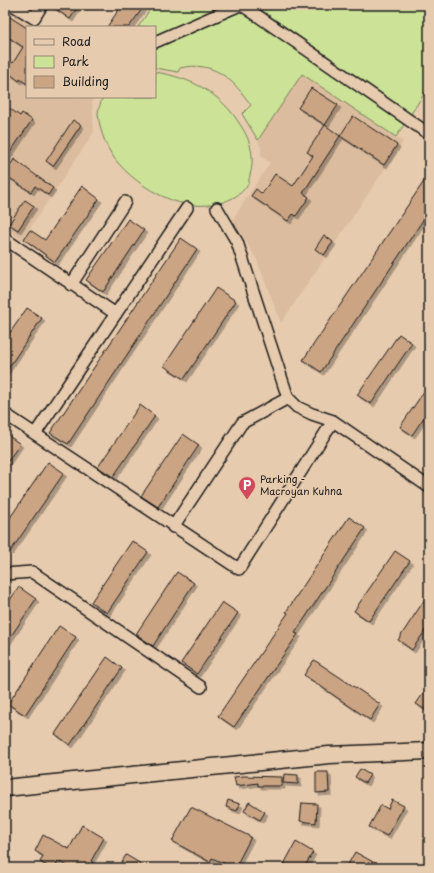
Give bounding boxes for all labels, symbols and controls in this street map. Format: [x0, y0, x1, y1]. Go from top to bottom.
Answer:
legend [26, 26, 156, 98]
text: Road [62, 32, 91, 50]
text: Park [62, 52, 89, 70]
text: Building [62, 72, 109, 90]
place label: Parking - Macroyan Kuhna [260, 471, 343, 499]
parking icon: Parking - Macroyan Kuhna [237, 475, 257, 500]

